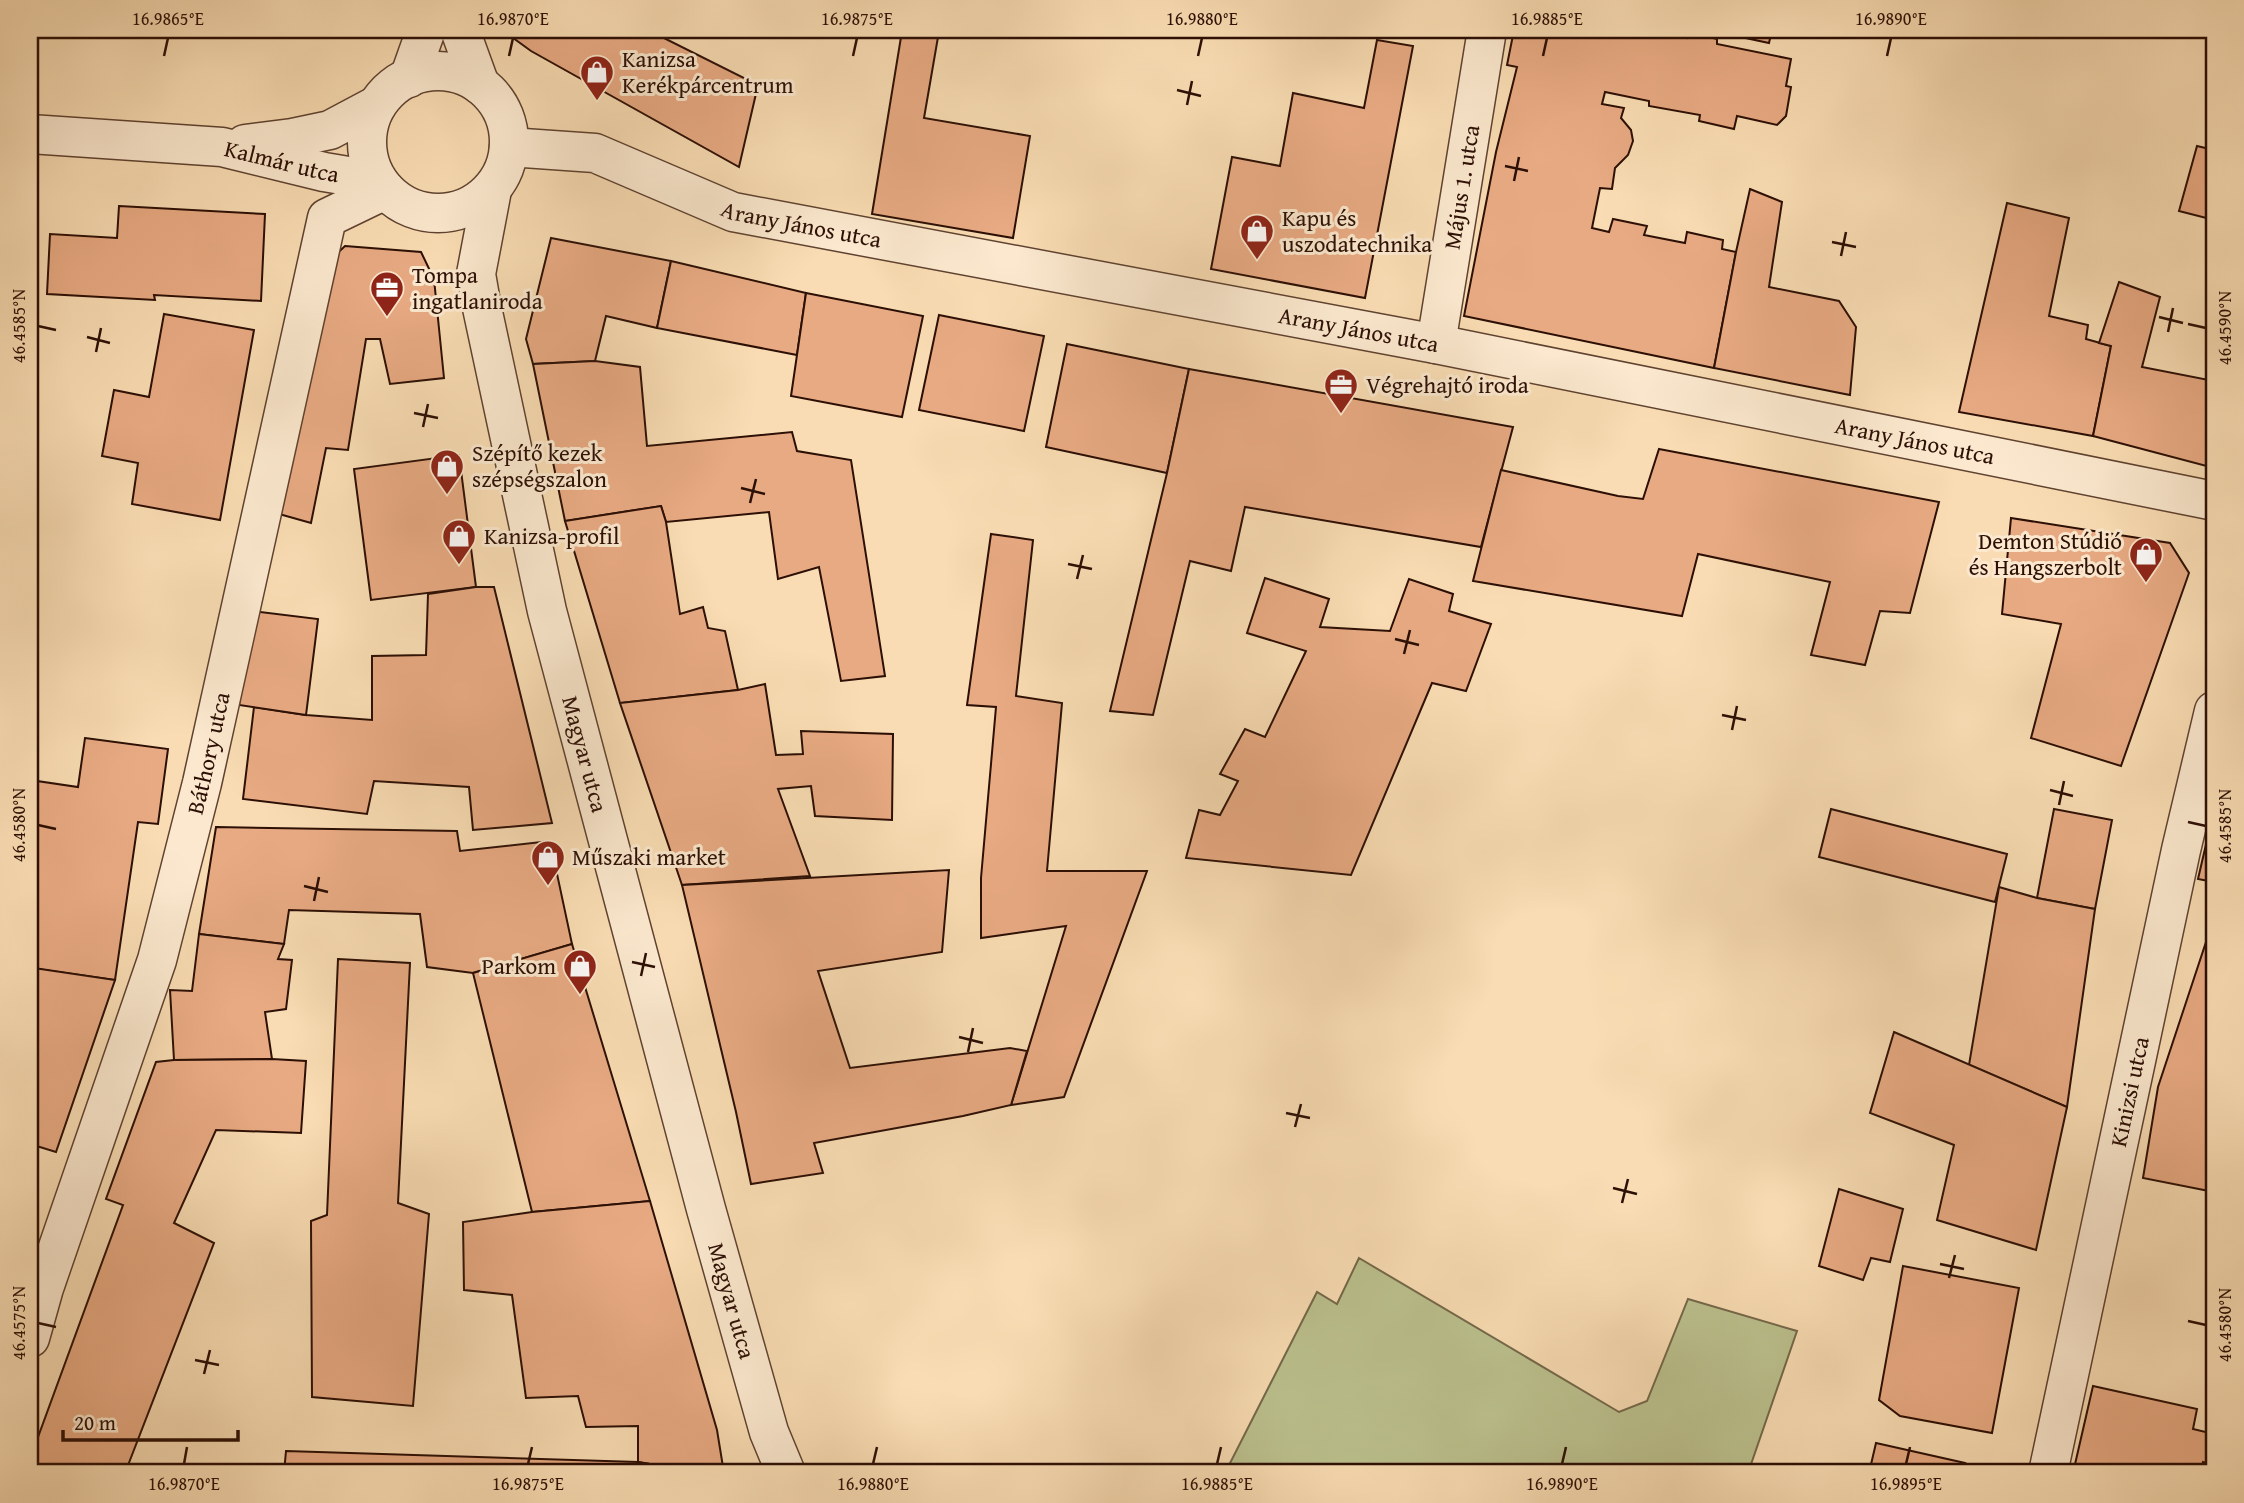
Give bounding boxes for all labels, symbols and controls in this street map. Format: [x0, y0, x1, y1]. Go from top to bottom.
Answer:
text: 16.9865°E [132, 5, 204, 32]
text: 16.9870°E [477, 5, 549, 32]
text: 16.9875°E [821, 5, 893, 32]
text: 16.9880°E [1166, 5, 1238, 32]
text: 16.9885°E [1511, 5, 1583, 32]
text: 16.9890°E [1855, 5, 1927, 32]
place label: Kanizsa Kerékpárcentrum [622, 42, 794, 101]
shop icon: Kanizsa Kerékpárcentrum [578, 53, 616, 102]
street label: Május 1. utca [1435, 122, 1487, 252]
street label: Kalmár utca [221, 131, 342, 190]
street label: Arany János utca [716, 192, 884, 256]
place label: Kapu és uszodatechnika [1282, 201, 1432, 260]
shop icon: Kapu és uszodatechnika [1238, 212, 1276, 261]
place label: Tompa ingatlaniroda [412, 258, 543, 317]
office icon: Tompa ingatlaniroda [368, 269, 406, 318]
text: 46.4585°N [5, 288, 32, 363]
text: 46.4590°N [2211, 290, 2238, 365]
street label: Arany János utca [1276, 298, 1442, 360]
office icon: Végrehajtó iroda [1322, 366, 1360, 415]
place label: Végrehajtó iroda [1366, 368, 1529, 401]
street label: Arany János utca [1832, 408, 1998, 472]
place label: Szépítő kezek szépségszalon [472, 436, 607, 495]
shop icon: Szépítő kezek szépségszalon [428, 447, 466, 496]
shop icon: Kanizsa-profil [440, 517, 478, 566]
place label: Kanizsa-profil [484, 519, 619, 552]
place label: Demton Stúdió és Hangszerbolt [1969, 524, 2122, 583]
shop icon: Demton Stúdió és Hangszerbolt [2127, 535, 2165, 584]
street label: Báthory utca [178, 689, 238, 818]
street label: Magyar utca [554, 692, 617, 816]
text: 46.4580°N [5, 787, 32, 862]
text: 46.4585°N [2211, 788, 2238, 863]
shop icon: Műszaki market [529, 838, 567, 887]
place label: Műszaki market [572, 840, 726, 873]
shop icon: Parkom [561, 947, 599, 996]
place label: Parkom [482, 949, 556, 982]
street label: Kinizsi utca [2101, 1033, 2157, 1150]
street label: Magyar utca [700, 1239, 765, 1363]
text: 46.4575°N [5, 1285, 32, 1360]
text: 46.4580°N [2211, 1287, 2238, 1362]
scale bar [63, 1398, 238, 1442]
text: 20 m [74, 1407, 116, 1438]
text: 16.9870°E [148, 1470, 220, 1497]
text: 16.9875°E [492, 1470, 564, 1497]
text: 16.9880°E [837, 1470, 909, 1497]
text: 16.9885°E [1181, 1470, 1253, 1497]
text: 16.9890°E [1526, 1470, 1598, 1497]
text: 16.9895°E [1870, 1470, 1942, 1497]

